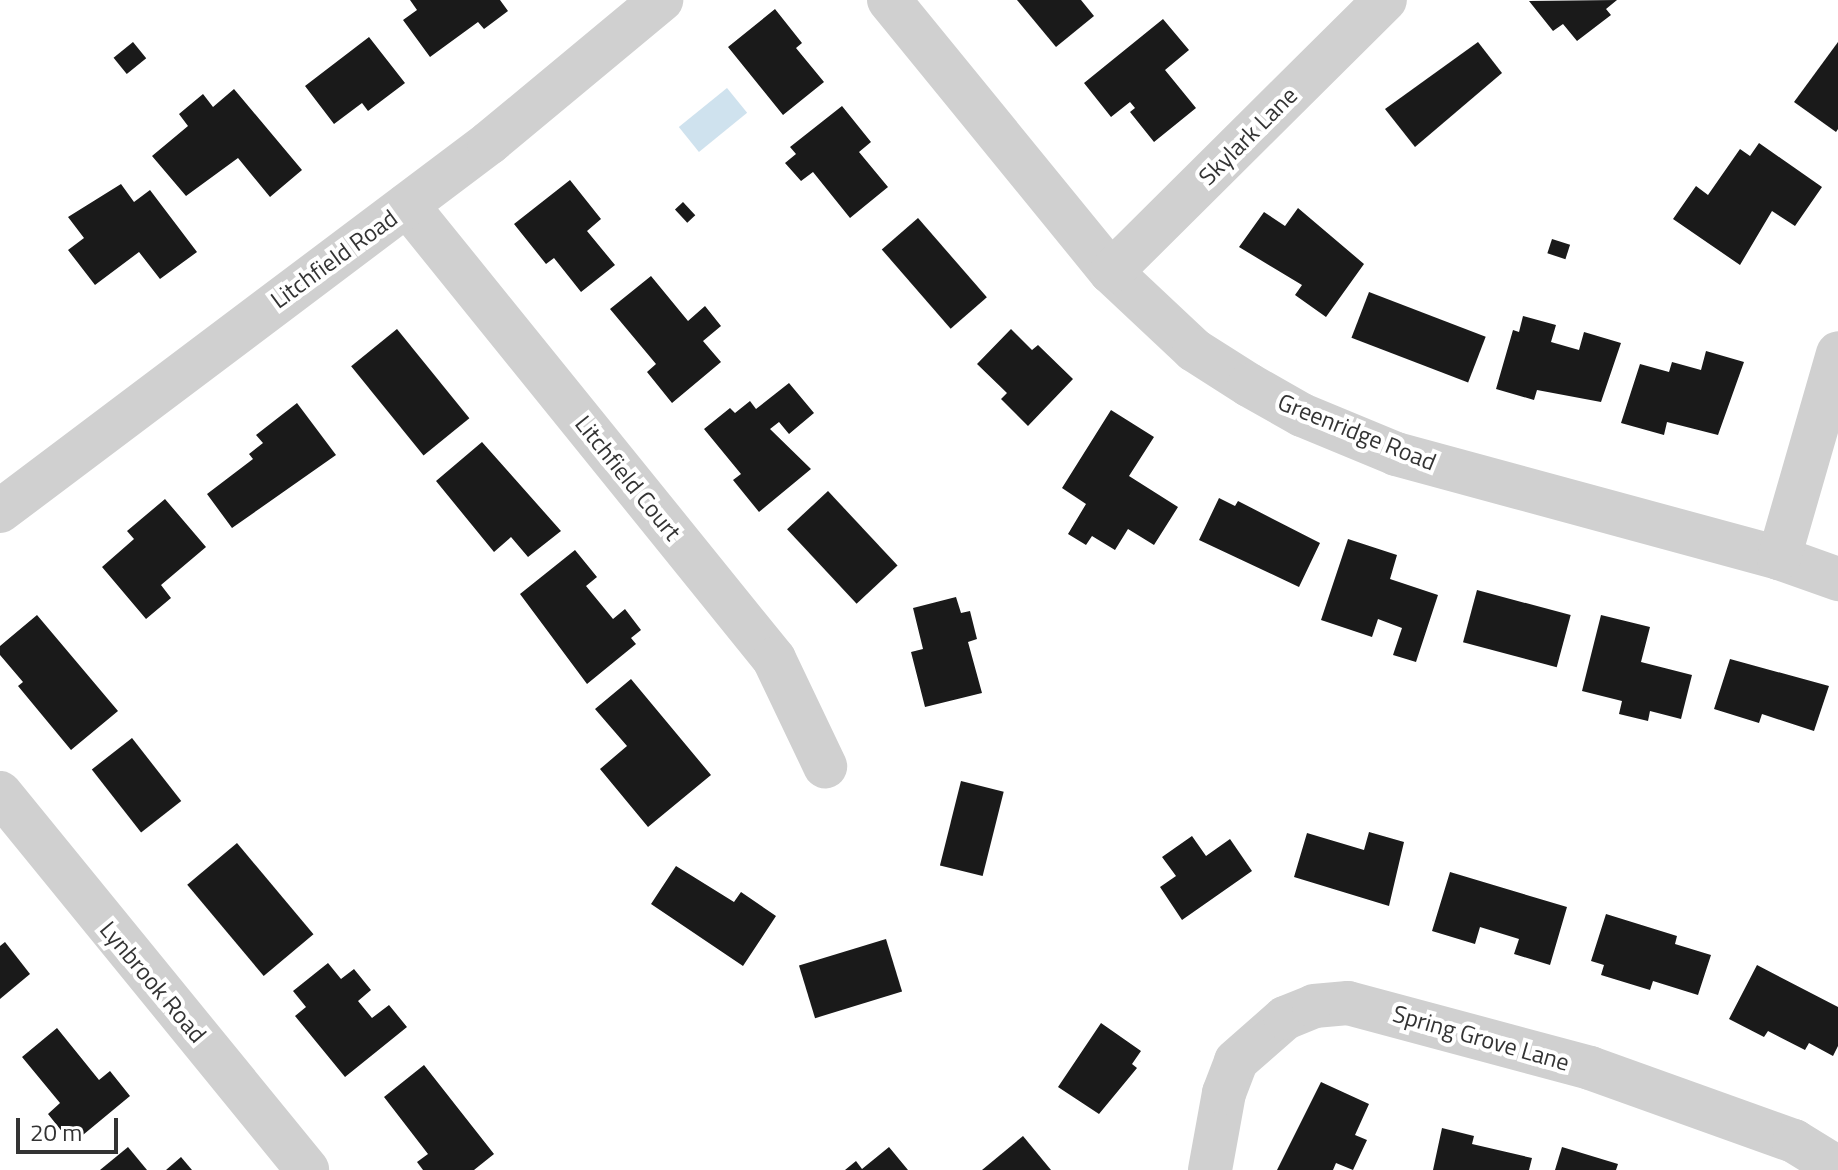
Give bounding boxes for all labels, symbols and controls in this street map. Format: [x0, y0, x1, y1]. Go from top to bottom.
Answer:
street label: Skylark Lane [1193, 81, 1303, 191]
street label: Litchfield Road [265, 203, 403, 315]
street label: Greenridge Road [1274, 387, 1440, 477]
street label: Litchfield Court [569, 410, 687, 546]
street label: Lynbrook Road [94, 915, 212, 1049]
street label: Spring Grove Lane [1389, 999, 1573, 1077]
scale bar [20, 1102, 122, 1152]
text: 20 m [30, 1114, 82, 1150]

